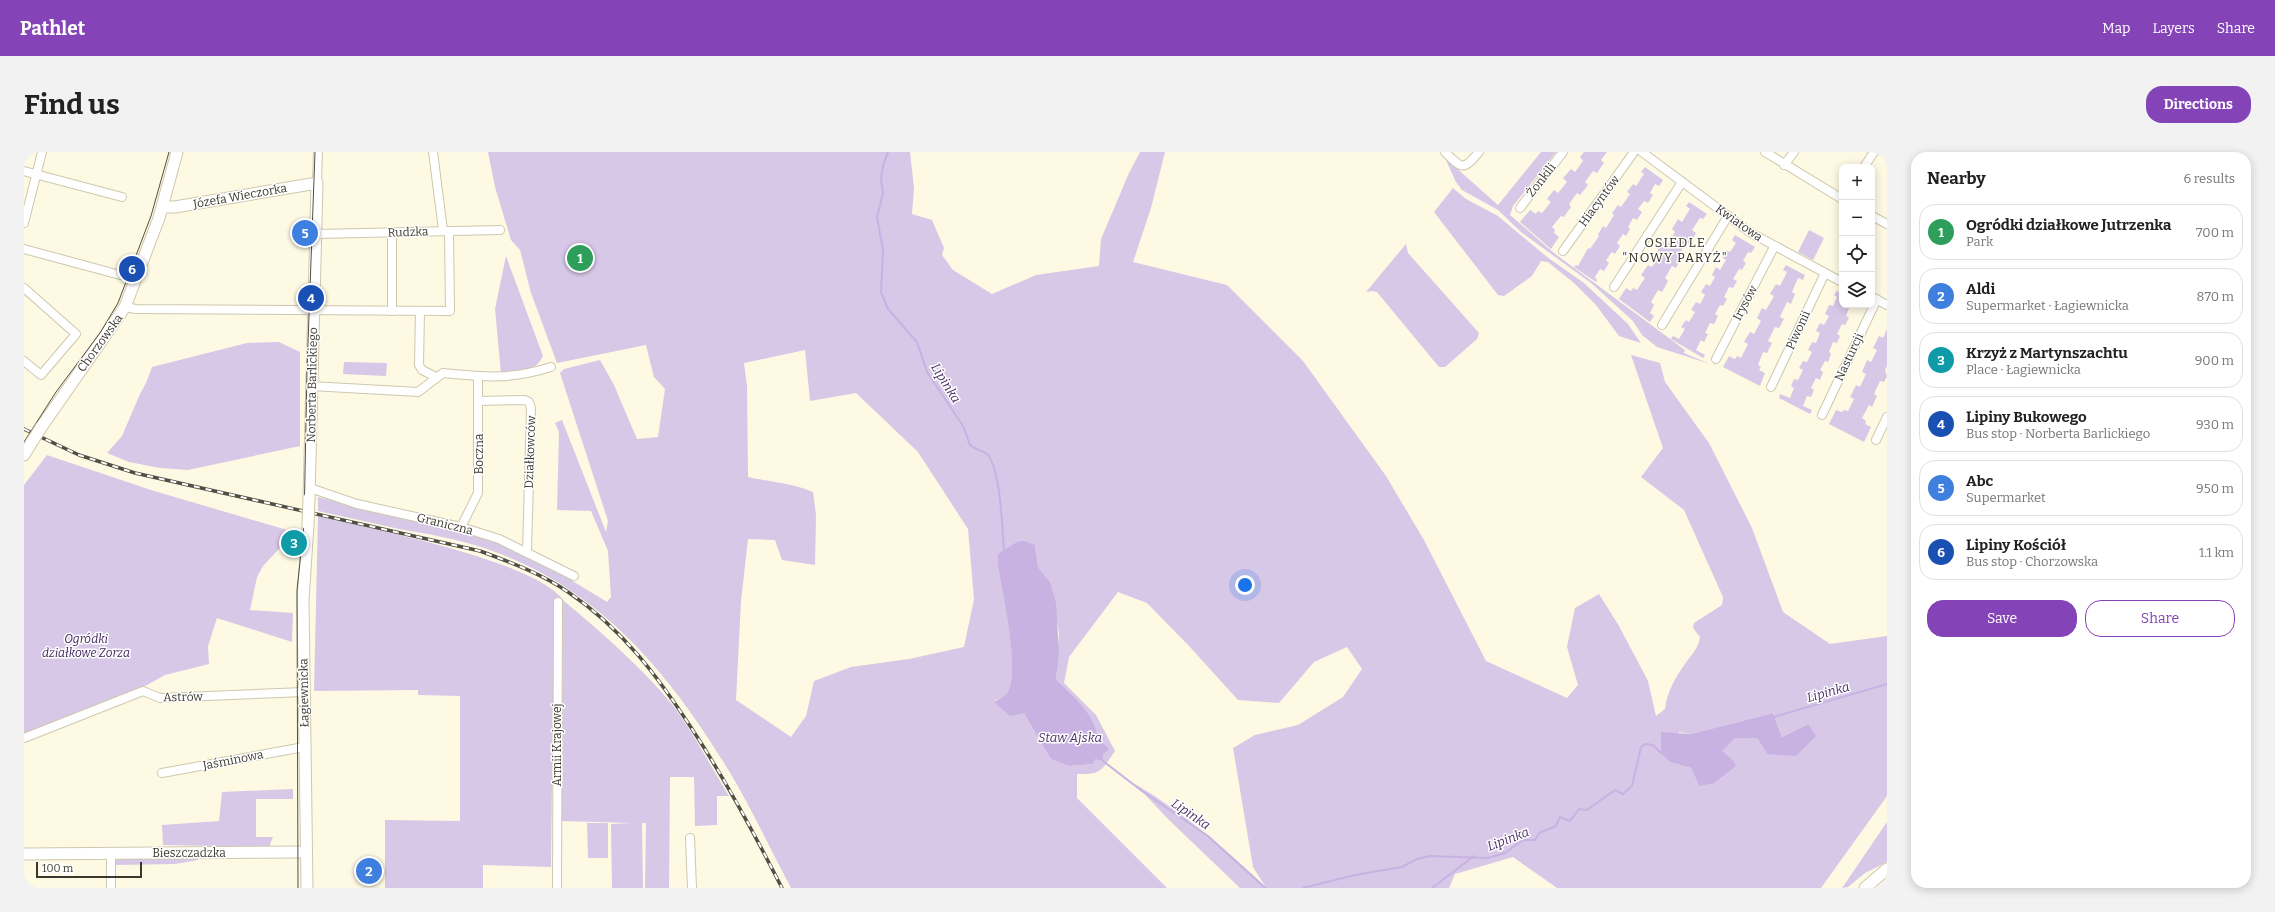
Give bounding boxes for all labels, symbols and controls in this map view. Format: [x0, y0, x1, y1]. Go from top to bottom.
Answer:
text: Pathlet [20, 17, 85, 40]
text: Map [2102, 20, 2130, 37]
text: Layers [2152, 20, 2195, 37]
text: Share [2217, 20, 2255, 37]
button: Directions [2146, 86, 2251, 123]
text: Find us [24, 88, 120, 121]
street label: Żonkili [1523, 159, 1559, 200]
map controls [1839, 164, 1875, 308]
button: + [1839, 164, 1875, 200]
text: Nearby [1927, 168, 1986, 189]
text: 6 results [2183, 171, 2235, 186]
street label: Hiacyntów [1576, 172, 1622, 229]
street label: Józefa Wieczorka [191, 181, 288, 211]
button: − [1839, 200, 1875, 236]
street label: Kwiatowa [1713, 202, 1766, 245]
text: Ogródki działkowe Jutrzenka [1966, 216, 2171, 234]
pin: 5 [292, 218, 318, 248]
street label: Rudzka [387, 224, 429, 240]
text: 1 [1938, 225, 1944, 240]
text: 700 m [2196, 225, 2234, 240]
text: Park [1966, 234, 1993, 249]
district label: OSIEDLE "NOWY PARYŻ" [1622, 235, 1728, 265]
button: locate [1839, 236, 1875, 272]
pin: 1 [567, 243, 593, 273]
pin: 6 [119, 254, 145, 284]
button: layers [1839, 272, 1875, 308]
text: Aldi [1966, 280, 1995, 298]
pin: 4 [298, 283, 324, 313]
street label: Irysów [1730, 283, 1760, 323]
text: 2 [1937, 289, 1945, 304]
text: 870 m [2197, 289, 2234, 304]
text: Supermarket · Łagiewnicka [1966, 298, 2129, 313]
street label: Piwonii [1783, 308, 1813, 352]
street label: Chorzowska [74, 311, 126, 374]
street label: Norberta Barlickiego [304, 327, 320, 443]
street label: Nasturcji [1832, 330, 1866, 383]
text: Krzyż z Martynszachtu [1966, 344, 2128, 362]
text: 3 [1937, 353, 1945, 368]
text: 900 m [2195, 353, 2234, 368]
water label: Lipinka [928, 360, 964, 406]
text: Place · Łagiewnicka [1966, 362, 2081, 377]
text: Lipiny Bukowego [1966, 408, 2087, 426]
street label: Działkowców [522, 415, 538, 489]
text: 4 [1937, 417, 1945, 432]
text: 930 m [2196, 417, 2234, 432]
text: Bus stop · Norberta Barlickiego [1966, 426, 2150, 441]
street label: Boczna [472, 433, 486, 474]
text: Abc [1966, 472, 1993, 490]
text: 5 [1937, 481, 1945, 496]
text: 950 m [2196, 481, 2234, 496]
text: Supermarket [1966, 490, 2046, 505]
street label: Graniczna [415, 510, 475, 538]
pin: 3 [281, 528, 307, 558]
text: Lipiny Kościół [1966, 536, 2066, 554]
text: 6 [1937, 545, 1945, 560]
text: 1.1 km [2199, 545, 2234, 560]
text: Bus stop · Chorzowska [1966, 554, 2098, 569]
your location [1235, 575, 1255, 595]
button: Save [1927, 600, 2077, 637]
button: Share [2085, 600, 2235, 637]
park label: Ogródki działkowe Zorza [42, 632, 130, 660]
street label: Łagiewnicka [296, 658, 312, 728]
water label: Lipinka [1805, 679, 1851, 705]
street label: Astrów [163, 690, 203, 704]
street label: Armii Krajowej [550, 703, 564, 787]
water label: Staw Ajska [1038, 730, 1102, 745]
street label: Jaśminowa [201, 747, 265, 773]
water label: Lipinka [1169, 796, 1213, 832]
water label: Lipinka [1485, 824, 1531, 854]
street label: Bieszczadzka [152, 846, 226, 860]
pin: 2 [356, 856, 382, 886]
scale bar [36, 860, 142, 879]
text: 100 m [42, 862, 73, 875]

